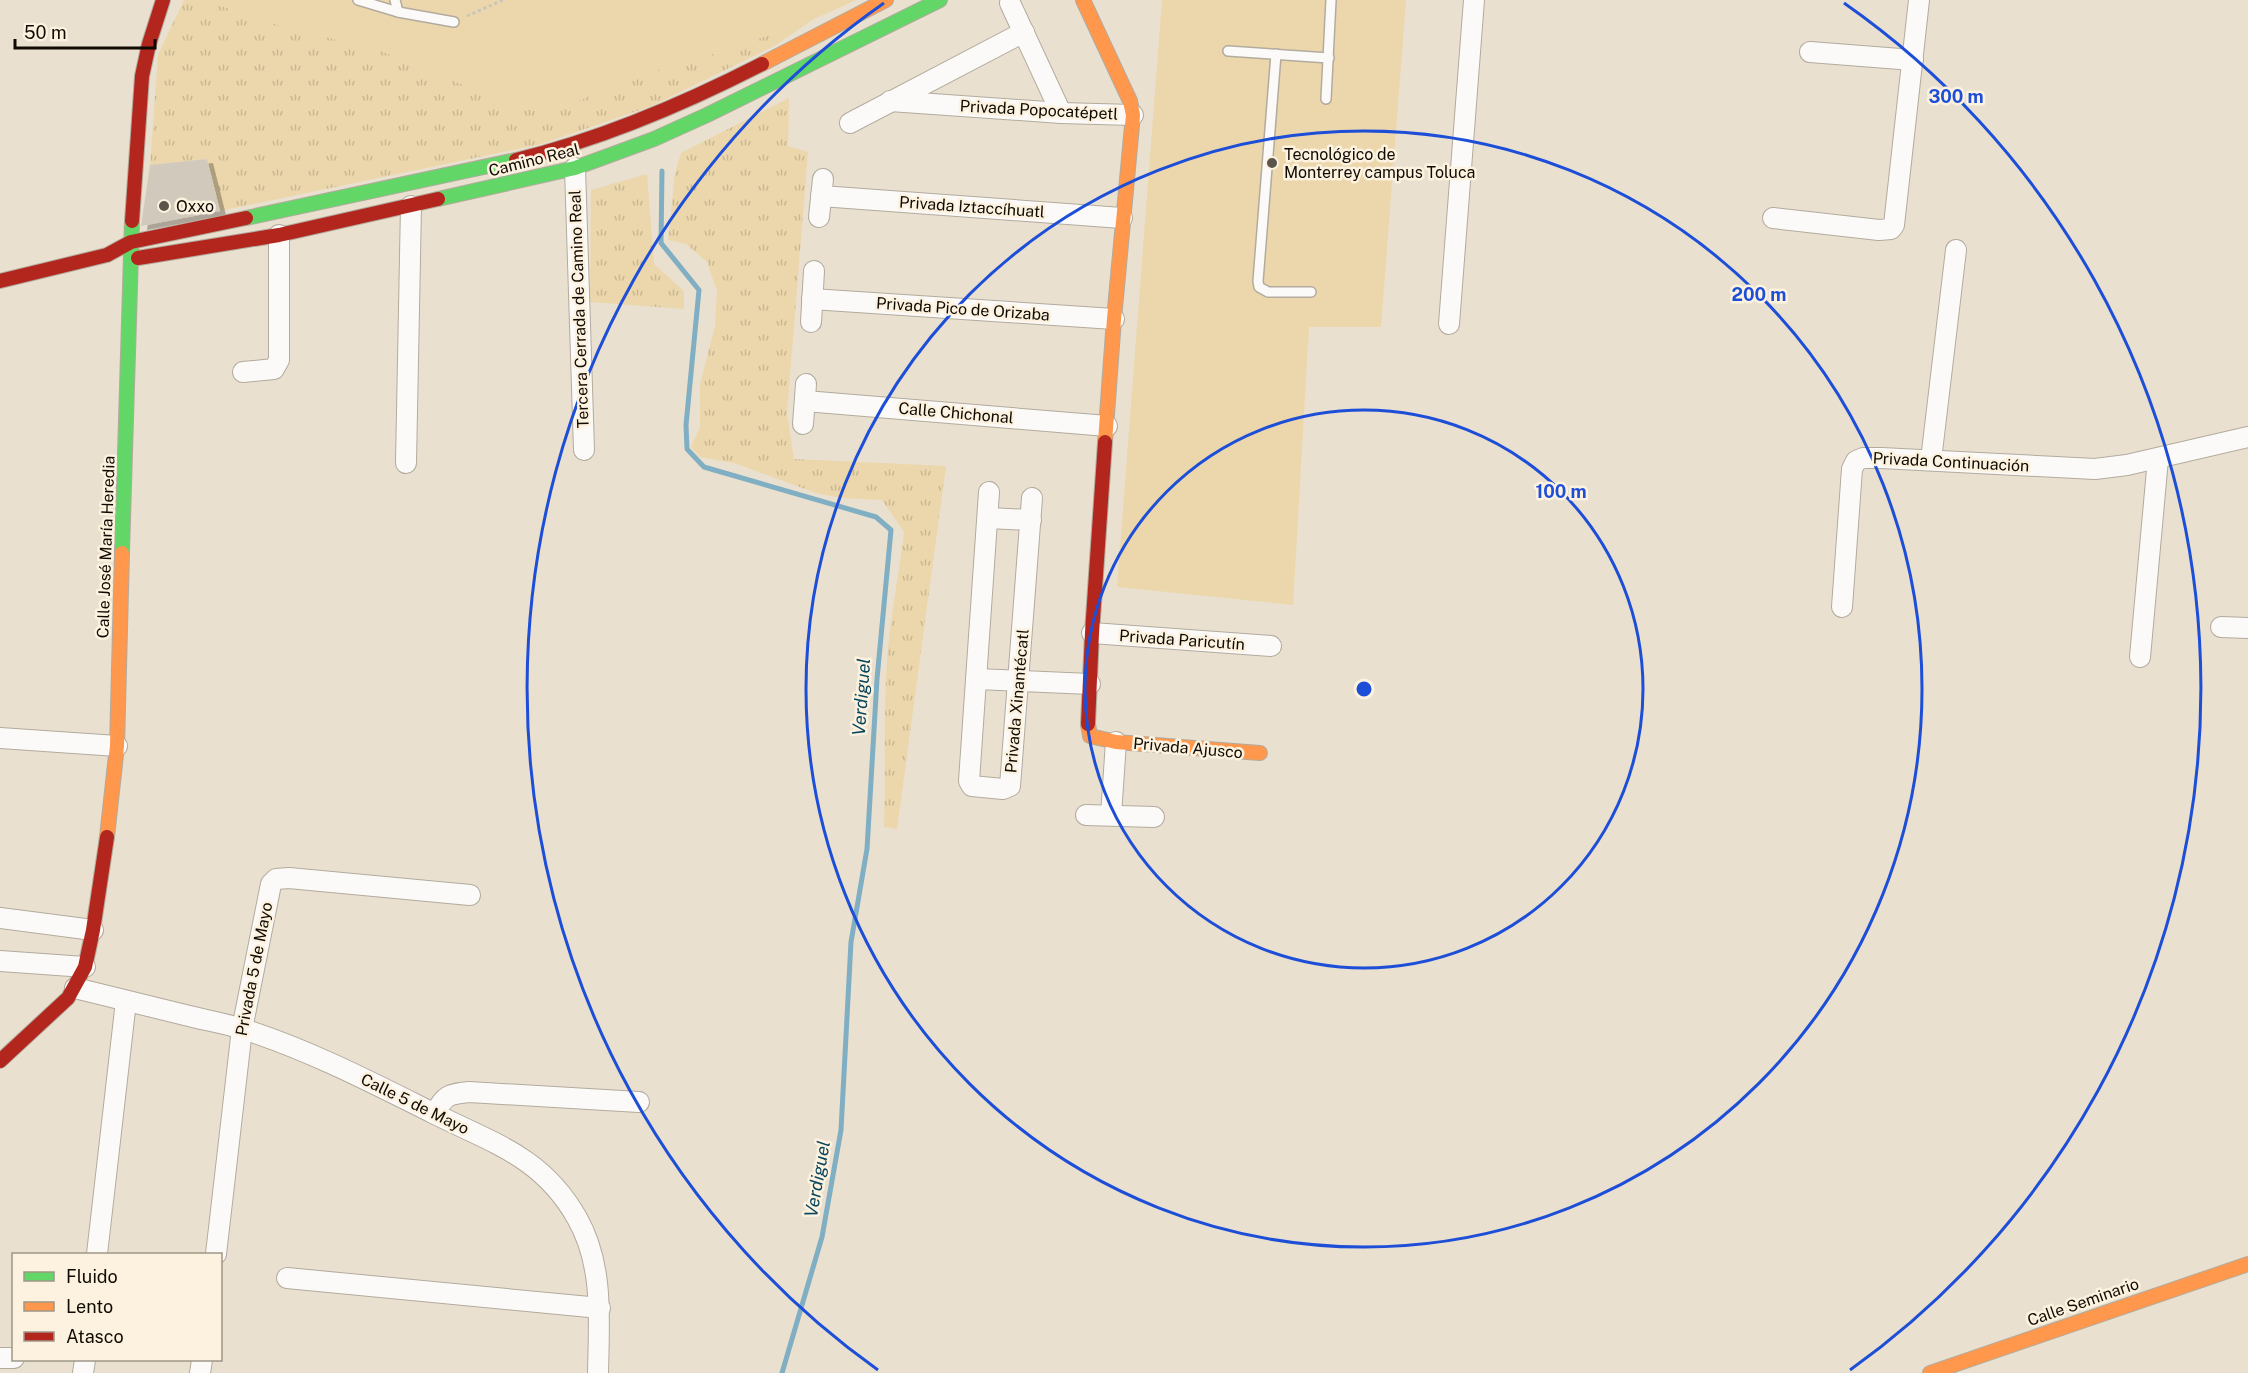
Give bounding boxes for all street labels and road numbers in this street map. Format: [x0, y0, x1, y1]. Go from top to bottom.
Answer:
street label: Privada Popocatépetl [959, 96, 1119, 124]
street label: Camino Real [487, 140, 582, 180]
street label: Tercera Cerrada de Camino Real [565, 189, 593, 429]
street label: Privada Iztaccíhuatl [899, 192, 1046, 222]
street label: Privada Pico de Orizaba [876, 293, 1050, 325]
street label: Calle Chichonal [898, 398, 1015, 428]
street label: Privada Continuación [1872, 448, 2030, 476]
street label: Calle José María Heredia [93, 455, 119, 639]
street label: Privada Paricutín [1119, 626, 1245, 654]
street label: Privada Xinantécatl [1001, 628, 1033, 774]
street label: Privada Ajusco [1132, 734, 1244, 762]
street label: Privada 5 de Mayo [232, 900, 276, 1038]
street label: Calle 5 de Mayo [358, 1070, 472, 1138]
street label: Calle Seminario [2025, 1274, 2141, 1330]

